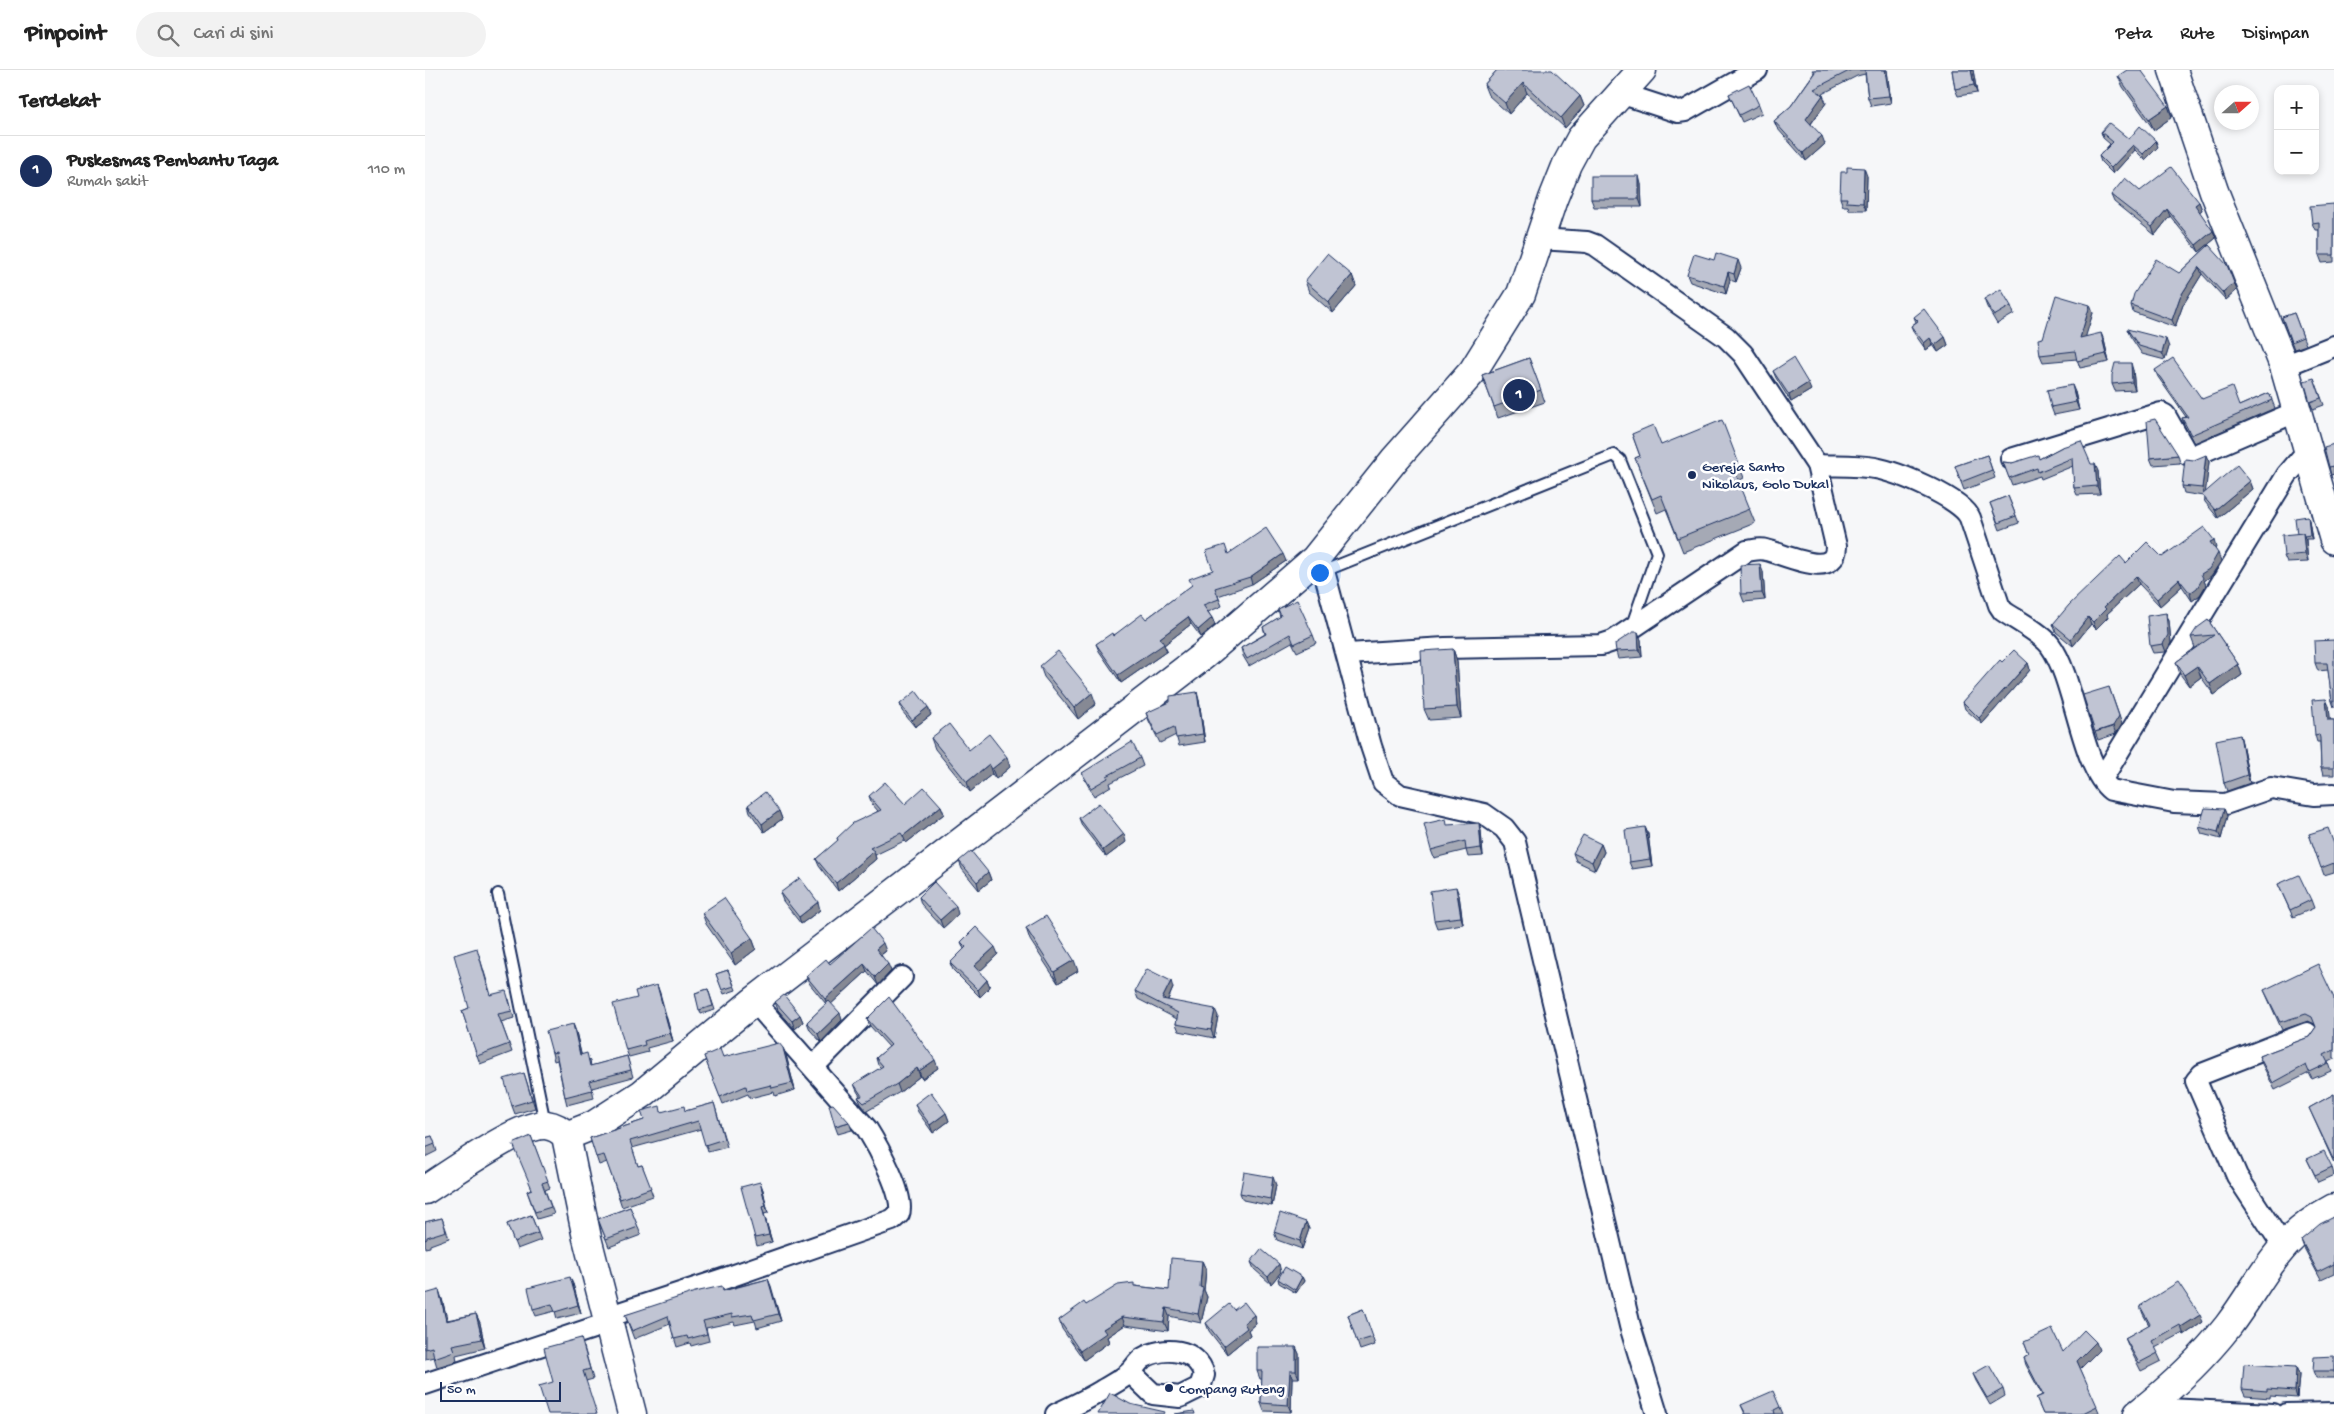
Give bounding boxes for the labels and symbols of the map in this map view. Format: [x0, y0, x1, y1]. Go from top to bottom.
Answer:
north arrow [2214, 85, 2259, 130]
pin: 1 [1503, 376, 1535, 414]
place label: Gereja Santo Nikolaus, Golo Dukal [1702, 459, 1829, 494]
marker: Gereja Santo Nikolaus, Golo Dukal [1686, 469, 1698, 481]
your location [1307, 560, 1333, 586]
scale bar [440, 1379, 561, 1402]
place label: Compang Ruteng [1179, 1381, 1285, 1399]
marker: Compang Ruteng [1163, 1382, 1175, 1394]

